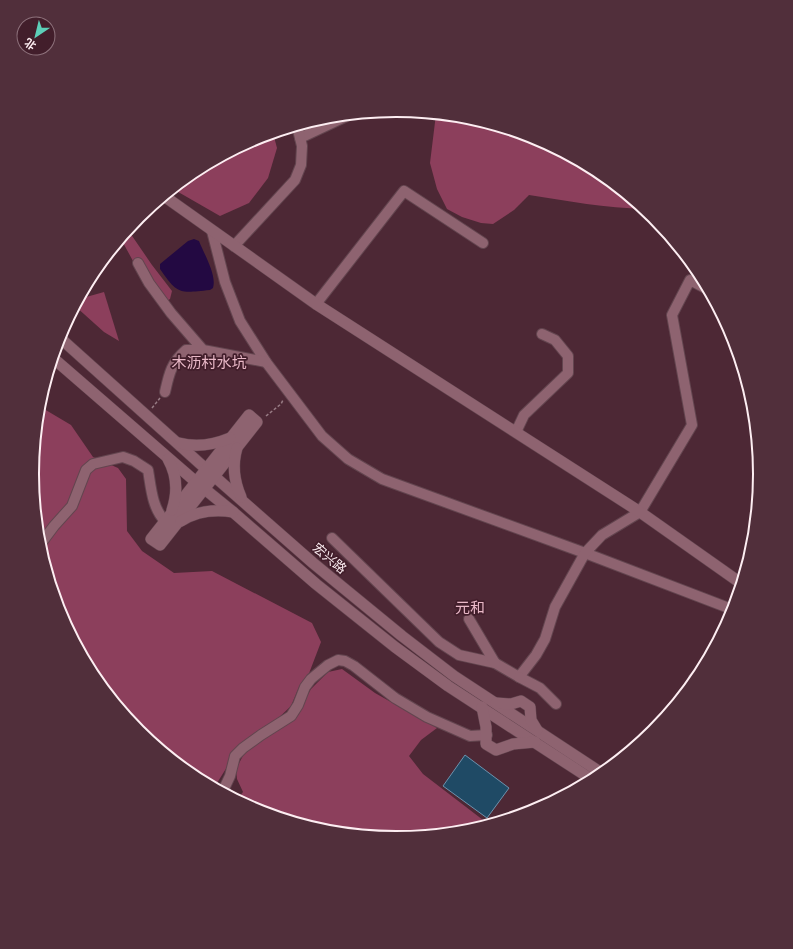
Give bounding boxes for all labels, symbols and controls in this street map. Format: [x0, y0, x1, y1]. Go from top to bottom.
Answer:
north arrow [16, 16, 56, 56]
text: 北 [22, 35, 39, 52]
district label: 木沥村水坑 [171, 354, 247, 372]
street label: 宏兴路 [310, 540, 349, 577]
district label: 元和 [455, 599, 485, 617]

